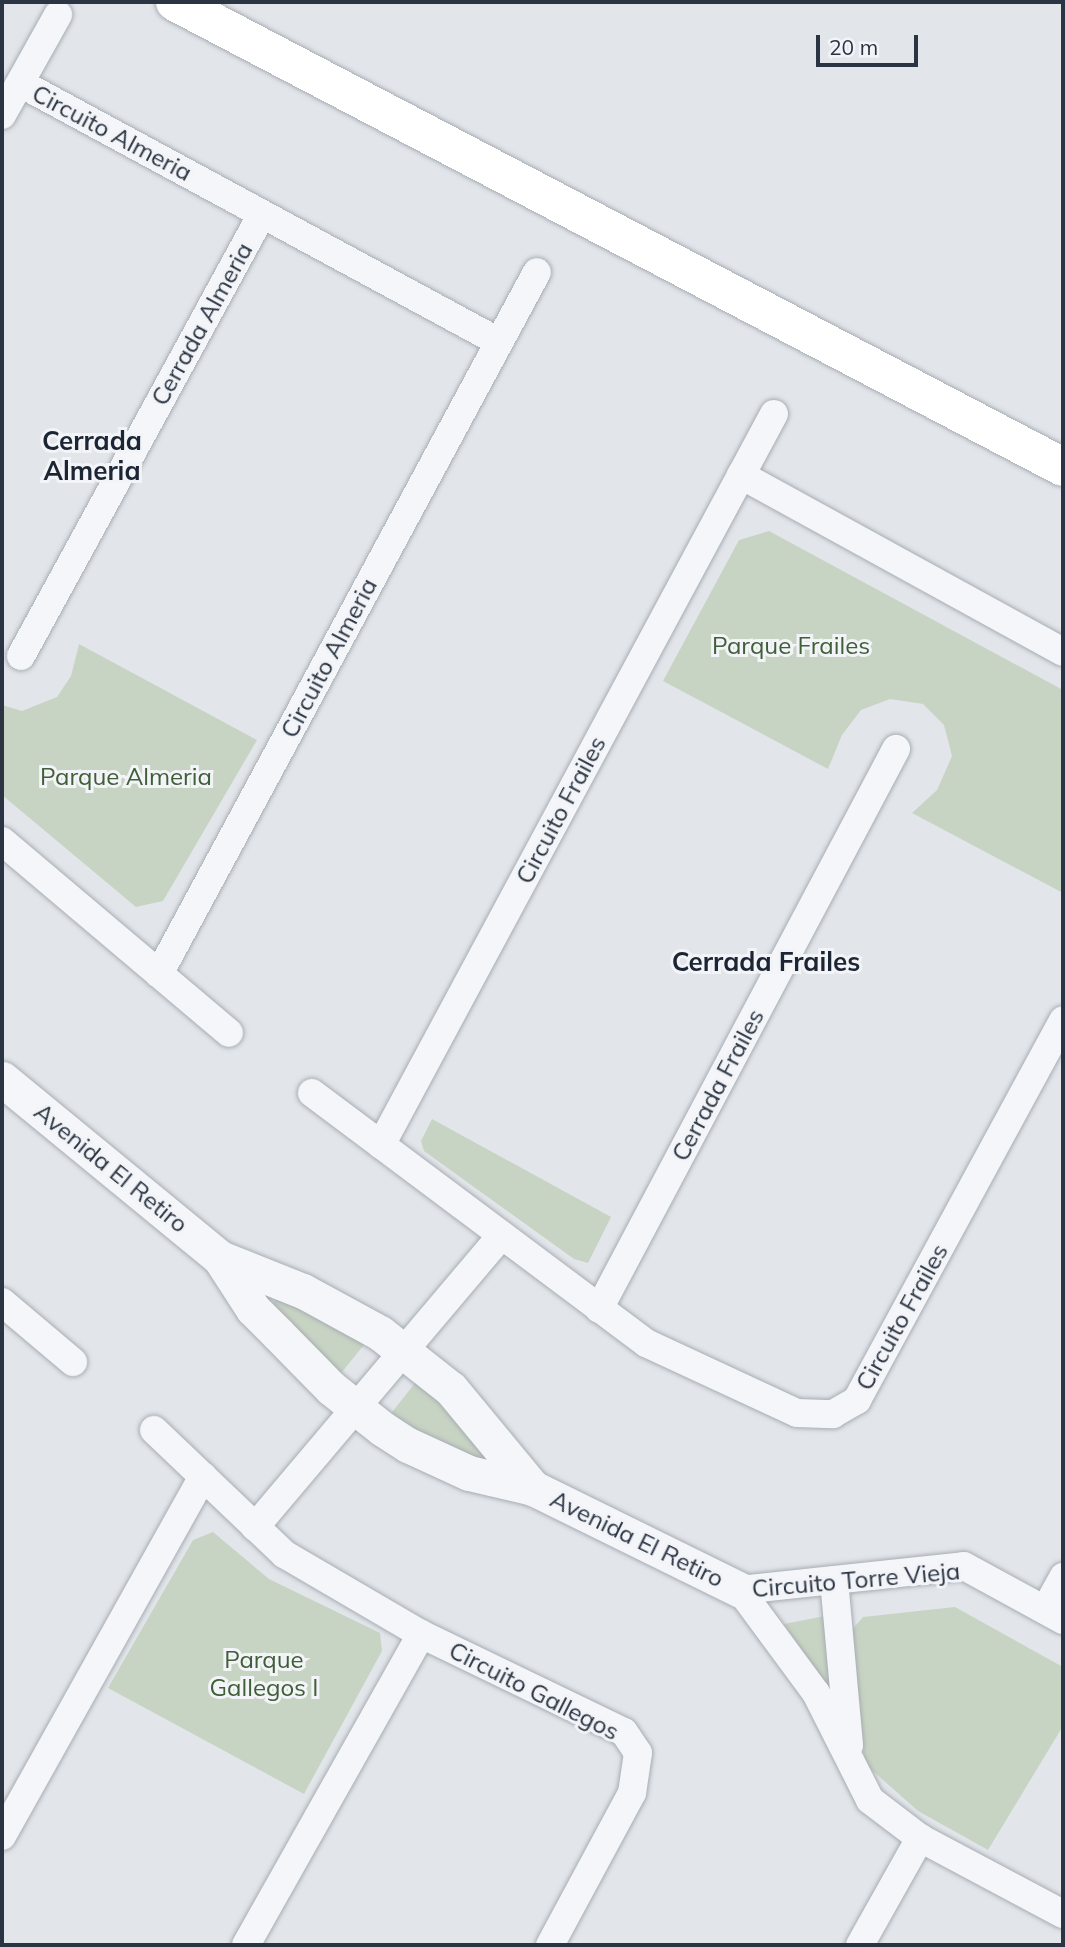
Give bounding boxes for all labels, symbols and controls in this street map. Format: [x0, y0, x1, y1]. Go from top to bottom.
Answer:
scale bar [820, 21, 922, 65]
text: 20 m [829, 34, 878, 60]
street label: Circuito Almeria [27, 79, 197, 187]
street label: Cerrada Almeria [145, 238, 259, 410]
district label: Cerrada Almeria [42, 425, 142, 486]
street label: Circuito Almeria [275, 573, 383, 743]
park label: Parque Frailes [712, 632, 870, 660]
street label: Circuito Frailes [510, 731, 612, 889]
park label: Parque Almeria [40, 763, 212, 791]
district label: Cerrada Frailes [672, 946, 860, 978]
street label: Cerrada Frailes [666, 1004, 770, 1166]
street label: Avenida El Retiro [28, 1097, 194, 1239]
street label: Circuito Frailes [850, 1239, 954, 1395]
street label: Avenida El Retiro [546, 1485, 728, 1593]
street label: Circuito Torre Vieja [751, 1557, 961, 1603]
street label: Circuito Gallegos [444, 1636, 624, 1746]
park label: Parque Gallegos I [210, 1646, 318, 1702]

